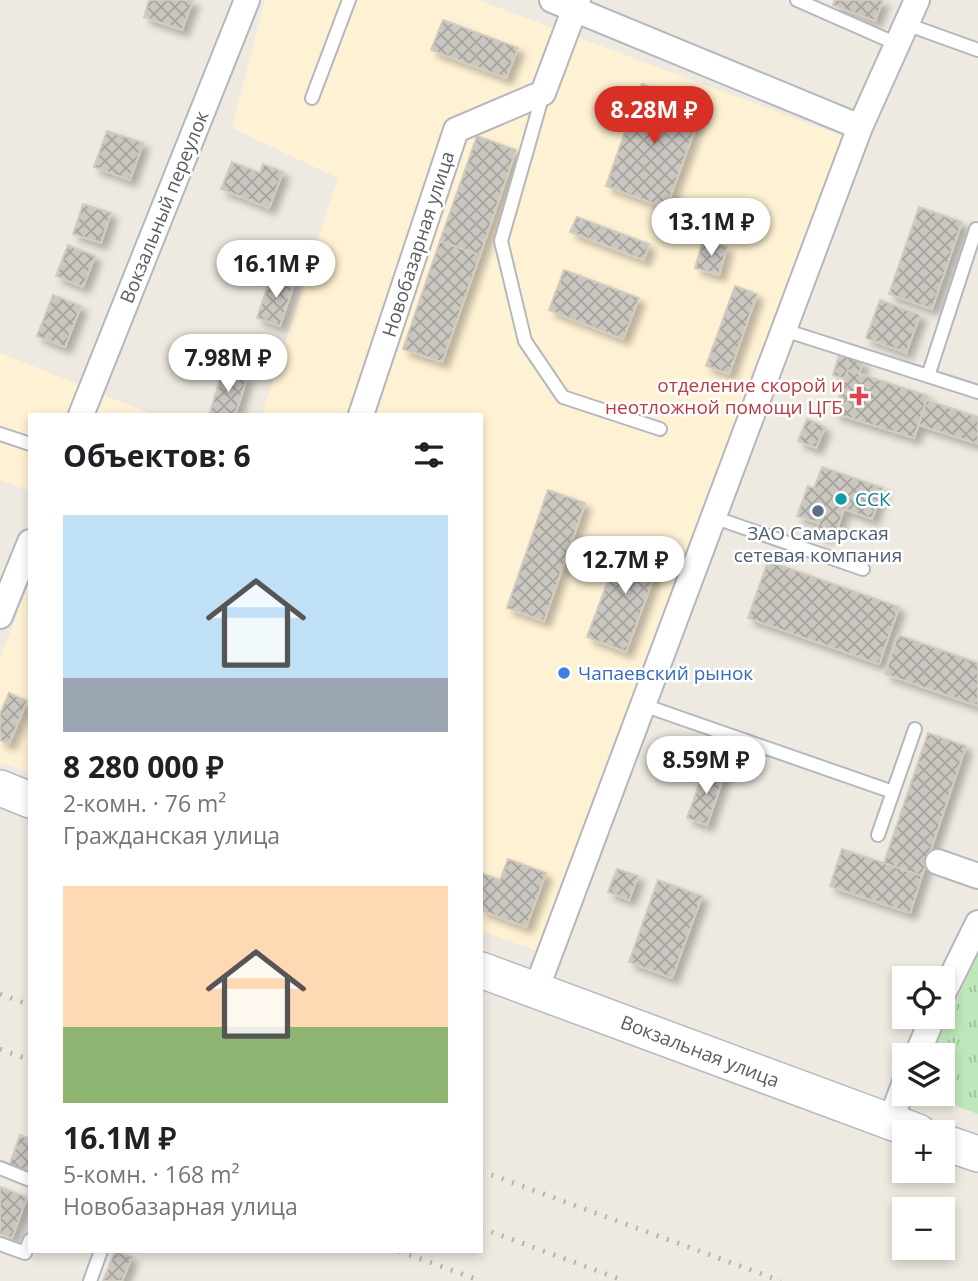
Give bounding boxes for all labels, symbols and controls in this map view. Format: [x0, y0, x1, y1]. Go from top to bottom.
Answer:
pin: 8.28M ₽ [589, 86, 719, 146]
text: 8.28M ₽ [610, 93, 698, 125]
street label: Вокзальный переулок [113, 107, 215, 307]
street label: Новобазарная улица [376, 148, 460, 340]
pin: 13.1M ₽ [646, 198, 776, 258]
text: 13.1M ₽ [667, 205, 755, 237]
pin: 16.1M ₽ [211, 240, 341, 300]
text: 16.1M ₽ [232, 247, 320, 279]
pin: 7.98M ₽ [163, 334, 293, 394]
text: 7.98M ₽ [184, 341, 272, 373]
place label: отделение скорой и неотложной помощи ЦГБ [605, 372, 843, 420]
marker: отделение скорой и неотложной помощи ЦГБ [849, 386, 869, 406]
text: Объектов: 6 [63, 435, 251, 476]
icon: filters [410, 436, 448, 474]
place label: ССК [855, 486, 891, 512]
marker: ССК [833, 491, 849, 507]
marker: ЗАО Самарская сетевая компания [810, 503, 826, 519]
place label: ЗАО Самарская сетевая компания [734, 520, 902, 568]
pin: 12.7M ₽ [560, 536, 690, 596]
text: 12.7M ₽ [581, 543, 669, 575]
icon: home [193, 560, 319, 686]
place label: Чапаевский рынок [578, 660, 753, 686]
marker: Чапаевский рынок [556, 665, 572, 681]
pin: 8.59M ₽ [641, 736, 771, 796]
text: 8.59M ₽ [662, 743, 750, 775]
text: 8 280 000 ₽ [63, 746, 224, 787]
text: 2-комн. · 76 m² [63, 787, 226, 819]
text: Гражданская улица [63, 819, 280, 851]
icon: home [193, 931, 319, 1057]
map controls [892, 966, 955, 1260]
button: locate [892, 966, 955, 1029]
street label: Вокзальная улица [617, 1009, 783, 1093]
button: layers [892, 1043, 955, 1106]
text: 16.1M ₽ [63, 1117, 177, 1158]
button: + [892, 1120, 955, 1183]
text: 5-комн. · 168 m² [63, 1158, 239, 1190]
text: Новобазарная улица [63, 1190, 298, 1222]
button: − [892, 1197, 955, 1260]

